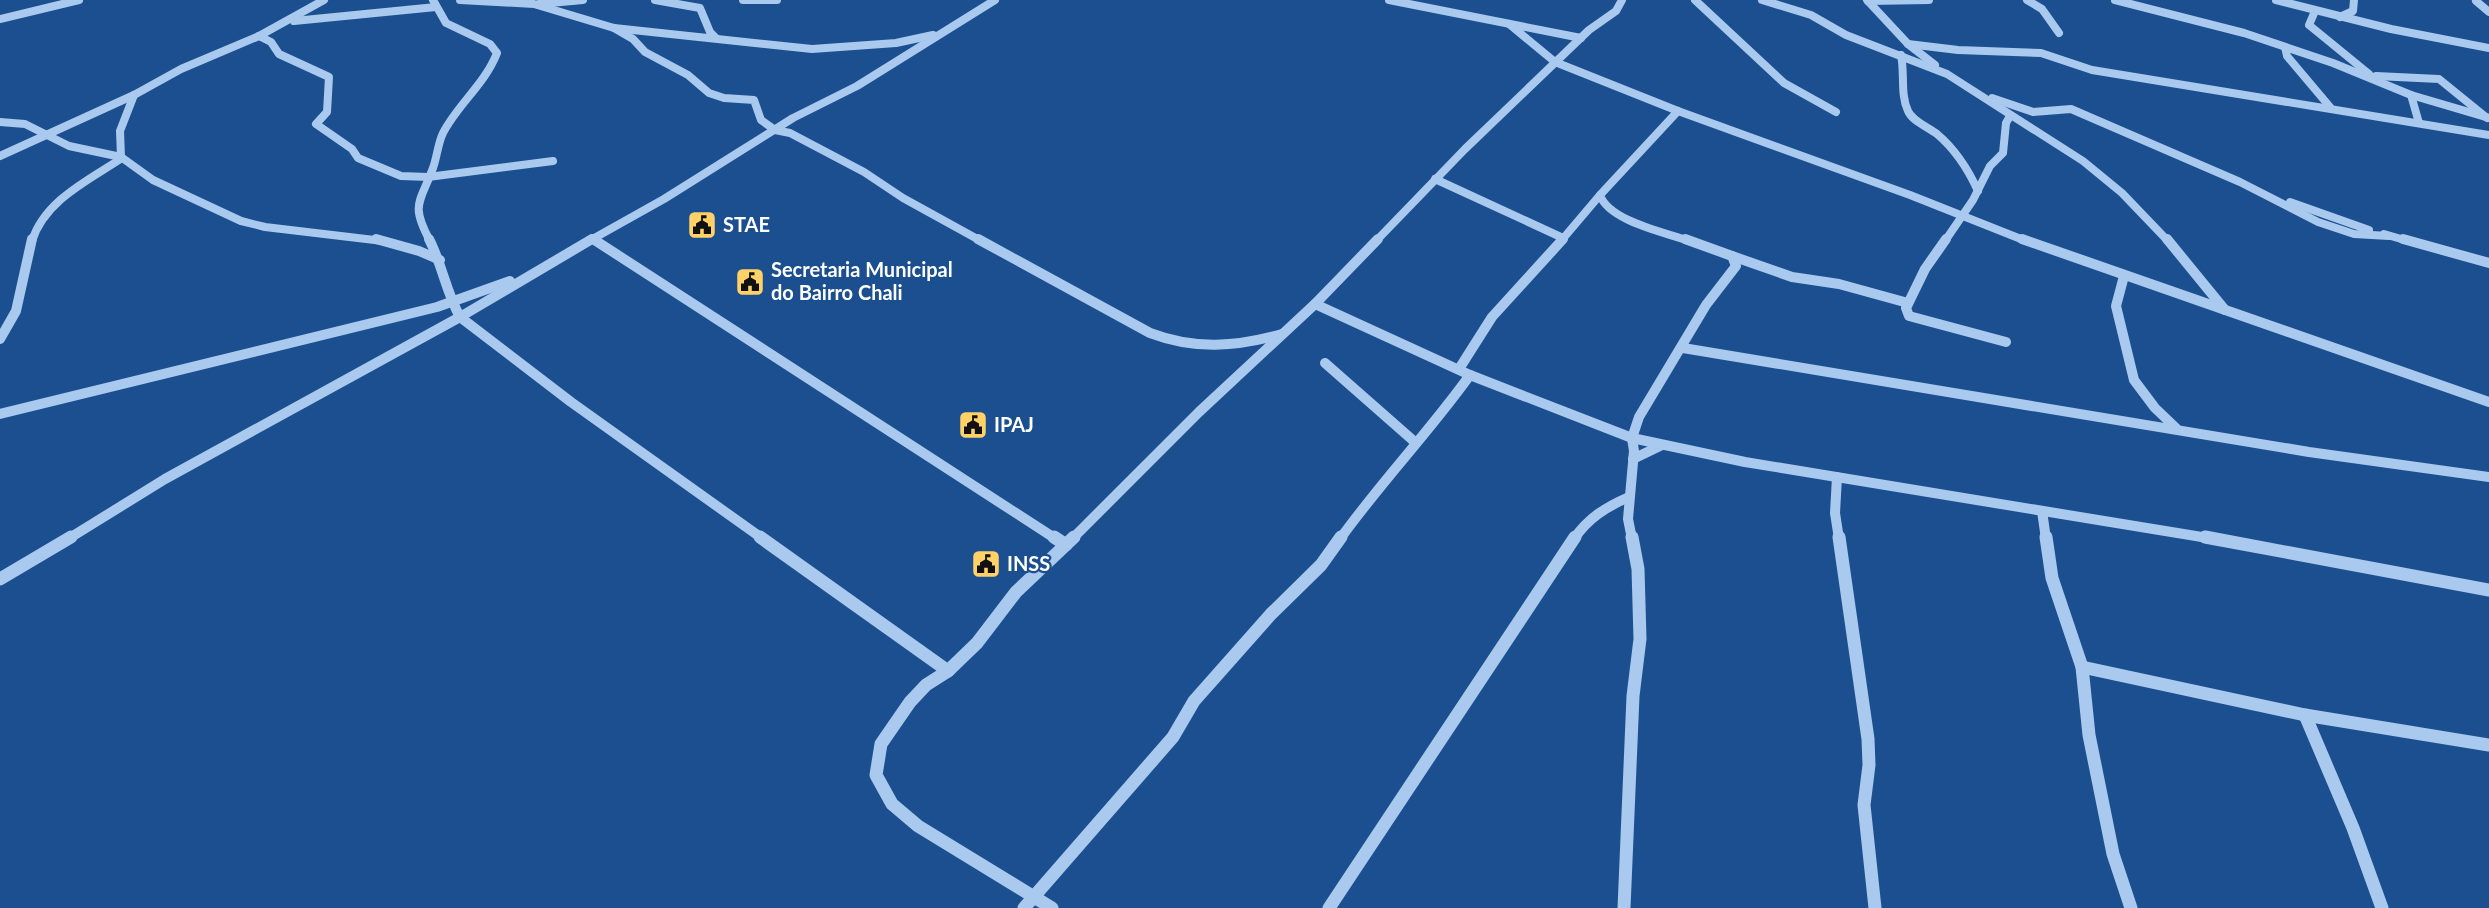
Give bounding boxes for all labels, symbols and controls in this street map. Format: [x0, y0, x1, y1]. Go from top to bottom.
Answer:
public building icon: STAE [686, 209, 718, 241]
place label: STAE [723, 212, 770, 236]
place label: Secretaria Municipal do Bairro Chali [771, 257, 953, 304]
public building icon: Secretaria Municipal do Bairro Chali [734, 266, 766, 298]
public building icon: IPAJ [957, 409, 989, 441]
place label: IPAJ [994, 412, 1034, 436]
public building icon: INSS [970, 548, 1002, 580]
place label: INSS [1007, 551, 1050, 575]

